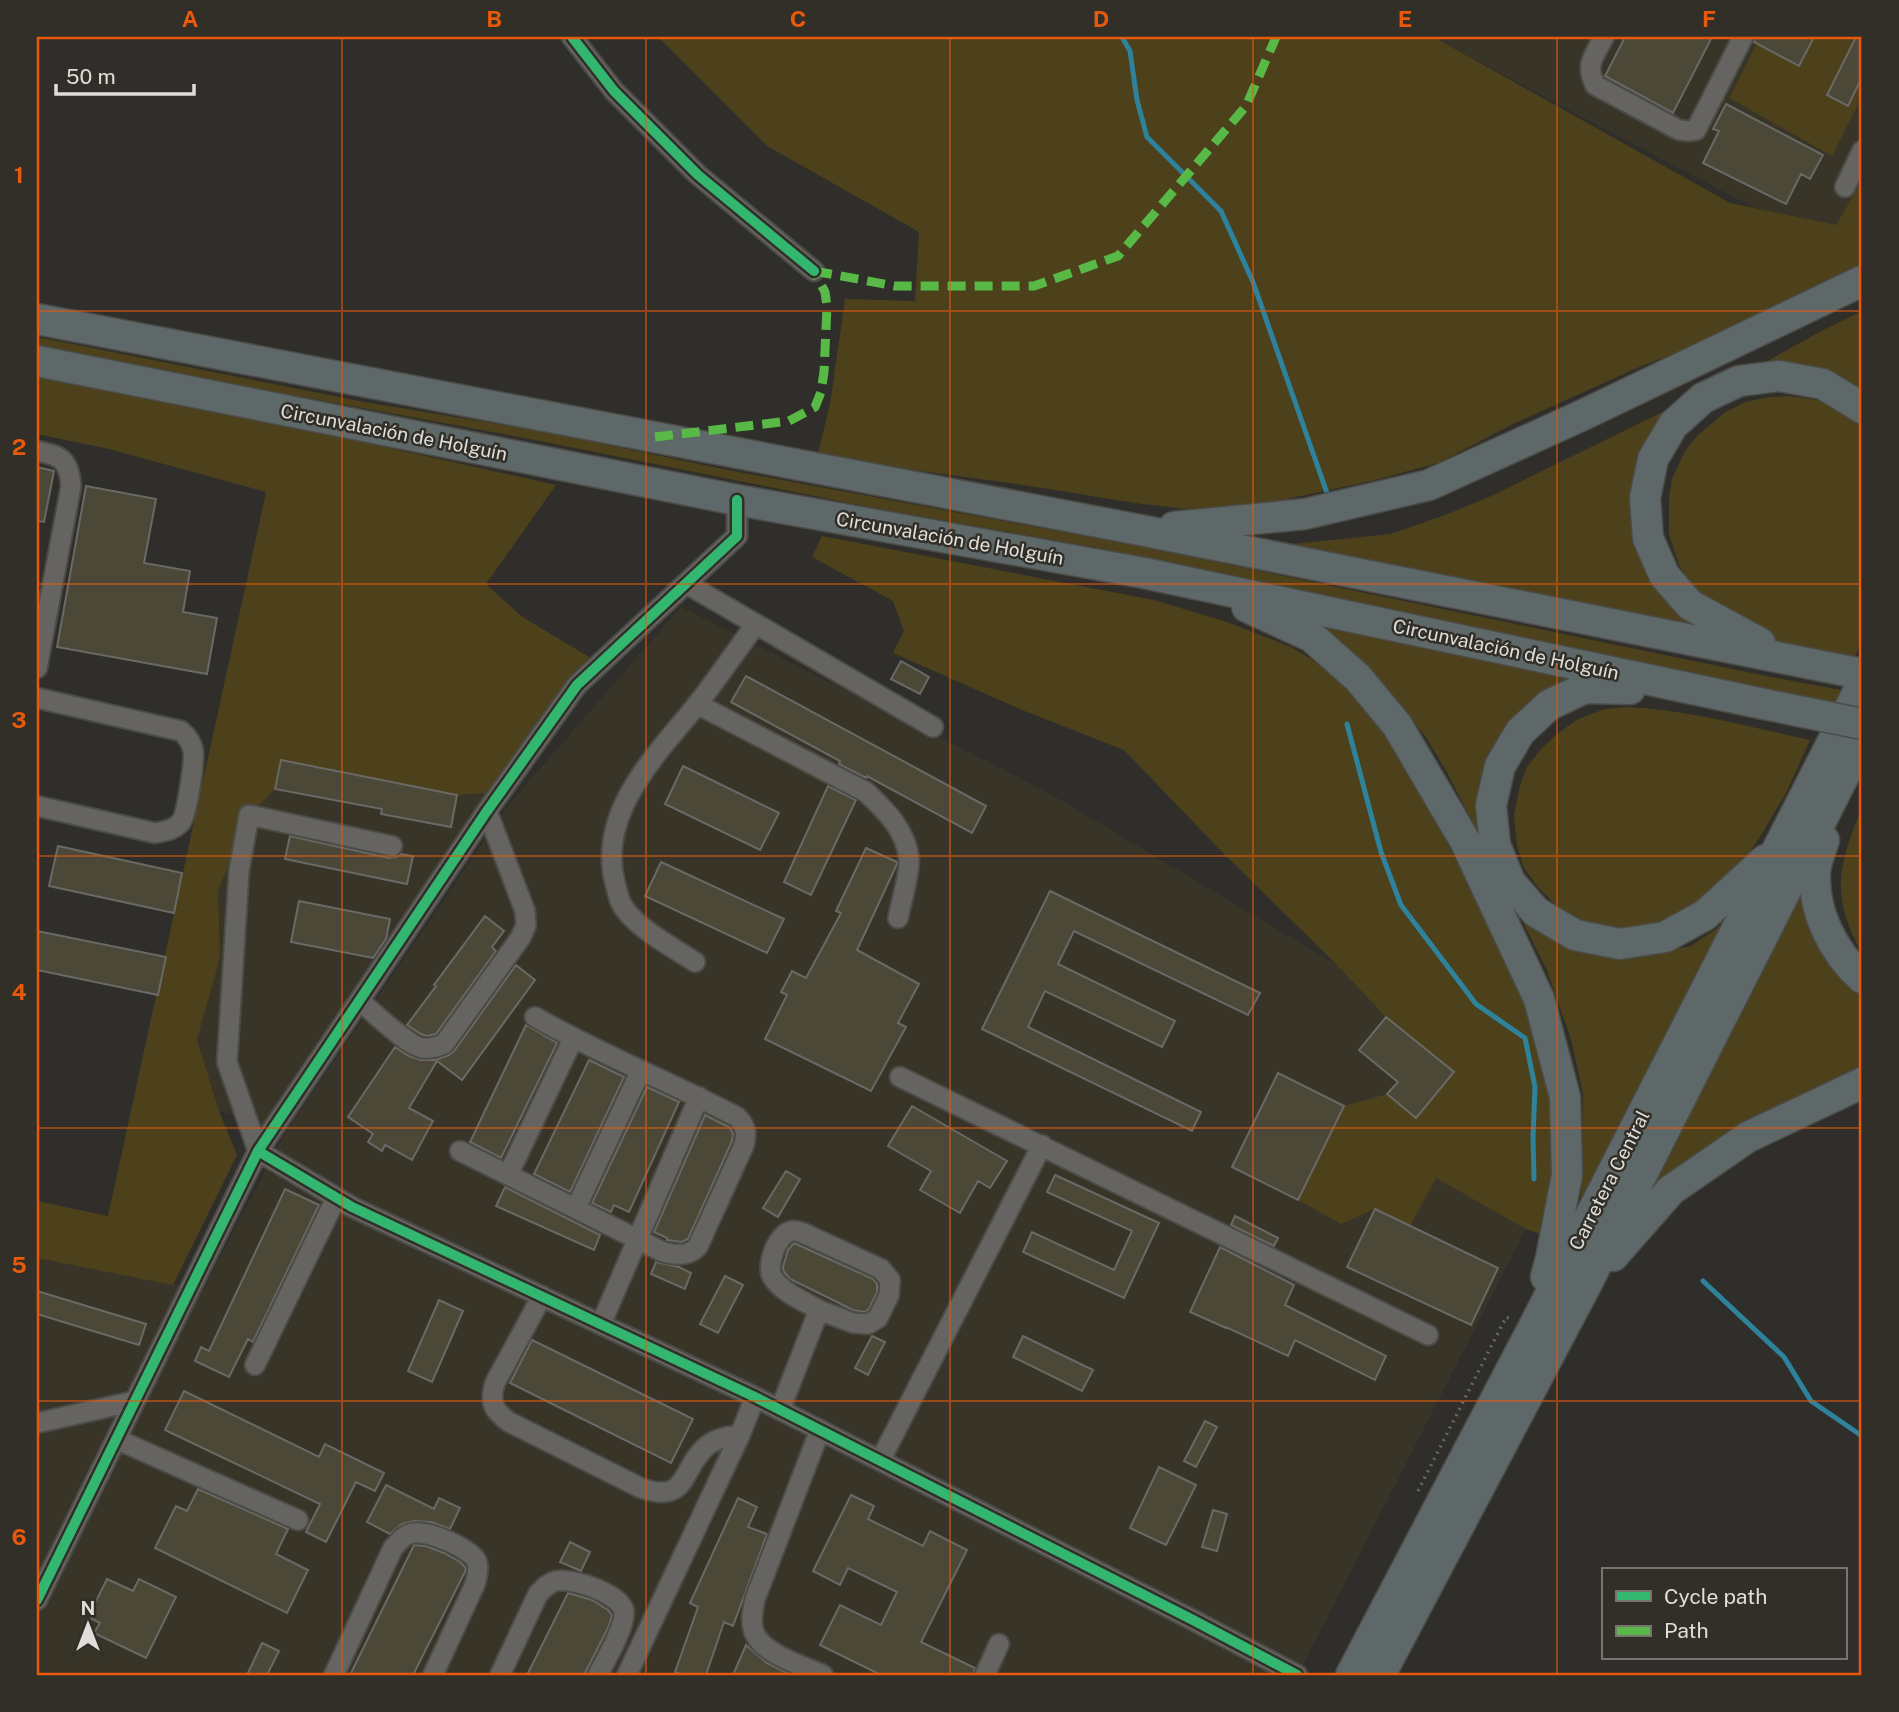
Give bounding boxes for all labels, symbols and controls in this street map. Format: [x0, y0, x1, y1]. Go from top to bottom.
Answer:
text: A [182, 5, 199, 32]
text: B [486, 5, 502, 32]
text: C [790, 5, 806, 32]
text: D [1093, 5, 1109, 32]
text: E [1398, 5, 1412, 32]
text: F [1702, 5, 1716, 32]
scale bar [56, 52, 194, 96]
text: 50 m [66, 64, 116, 89]
text: 1 [14, 161, 24, 188]
street label: Circunvalación de Holguín [279, 399, 509, 465]
text: 2 [12, 433, 26, 460]
street label: Circunvalación de Holguín [835, 507, 1065, 569]
street label: Circunvalación de Holguín [1391, 614, 1621, 684]
text: 3 [11, 706, 27, 733]
text: 4 [11, 978, 27, 1005]
street label: Carretera Central [1564, 1107, 1654, 1253]
text: 5 [11, 1251, 27, 1278]
text: 6 [11, 1523, 27, 1550]
legend [1602, 1568, 1846, 1660]
text: Cycle path [1664, 1584, 1767, 1609]
north arrow [52, 1590, 122, 1660]
text: N [81, 1597, 95, 1619]
text: Path [1664, 1618, 1709, 1643]

